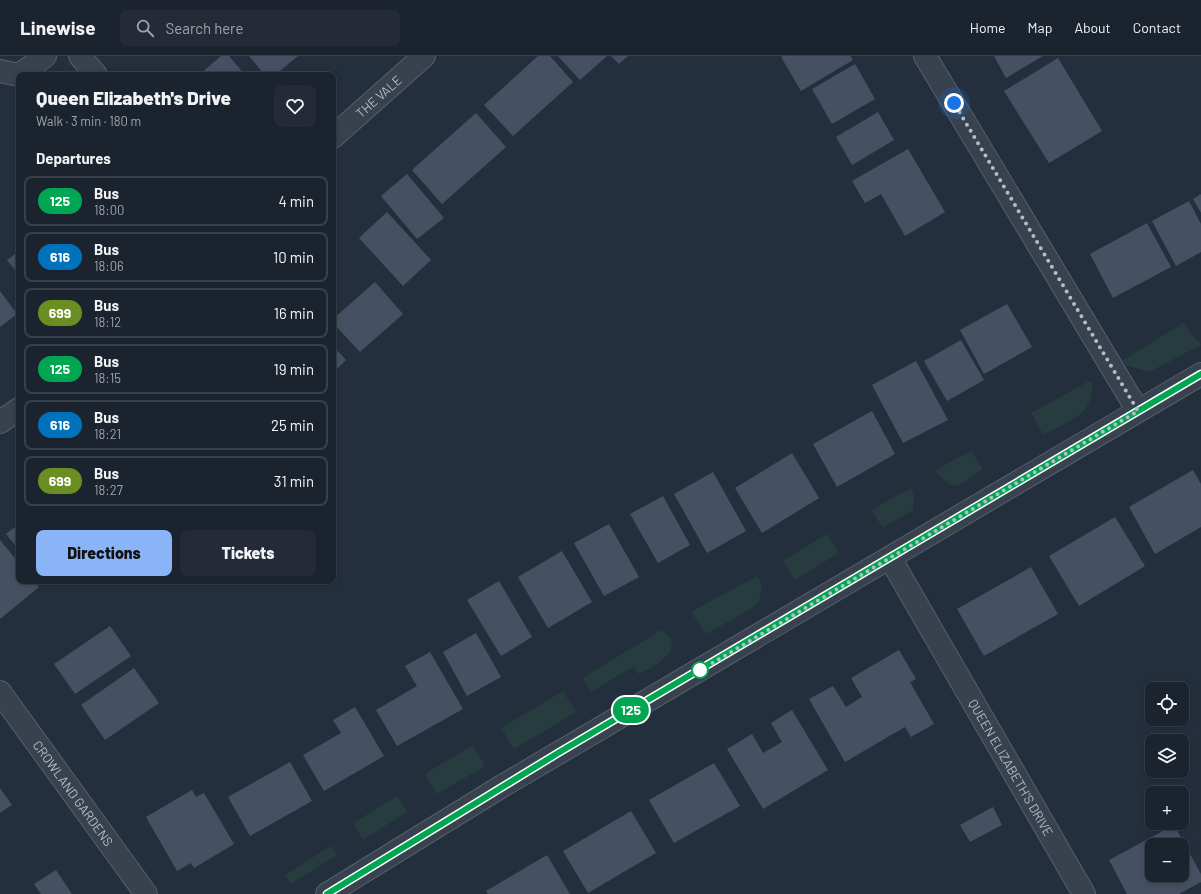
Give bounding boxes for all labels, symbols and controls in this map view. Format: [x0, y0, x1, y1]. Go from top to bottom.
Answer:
search box [120, 10, 400, 46]
text: Linewise [20, 16, 96, 39]
icon: search [134, 17, 156, 39]
text: Search here [166, 19, 244, 37]
text: Home [970, 19, 1006, 36]
text: Map [1028, 19, 1052, 36]
text: About [1074, 19, 1111, 36]
text: Contact [1133, 19, 1181, 36]
street label: THE VALE [352, 72, 405, 121]
button: heart [274, 85, 316, 127]
text: Queen Elizabeth's Drive [36, 86, 231, 109]
your location [944, 93, 964, 113]
text: Walk · 3 min · 180 m [36, 113, 141, 129]
text: Departures [36, 149, 111, 167]
text: Bus [94, 184, 119, 202]
text: 125 [50, 192, 70, 209]
text: 4 min [278, 192, 314, 210]
text: 18:00 [94, 202, 124, 218]
text: Bus [94, 240, 119, 258]
text: 616 [50, 248, 70, 265]
text: 10 min [273, 248, 314, 266]
text: 18:06 [94, 258, 124, 274]
text: Bus [94, 296, 119, 314]
text: 699 [49, 304, 71, 321]
text: 16 min [274, 304, 314, 322]
text: 18:12 [94, 314, 121, 330]
text: Bus [94, 352, 119, 370]
text: 125 [50, 360, 70, 377]
text: 19 min [274, 360, 314, 378]
text: 18:15 [94, 370, 121, 386]
text: Bus [94, 408, 119, 426]
text: 616 [50, 416, 70, 433]
text: 25 min [271, 416, 314, 434]
text: 18:21 [94, 426, 121, 442]
text: Bus [94, 464, 119, 482]
text: 699 [49, 472, 71, 489]
text: 31 min [274, 472, 314, 490]
text: 18:27 [94, 482, 123, 498]
button: Directions [36, 530, 172, 576]
button: Tickets [180, 530, 316, 576]
unlabelled marker [691, 661, 709, 679]
map controls [1145, 682, 1189, 882]
button: locate [1145, 682, 1189, 726]
street label: QUEEN ELIZABETH'S DRIVE [965, 696, 1057, 839]
line badge: 125 [608, 697, 654, 723]
text: 125 [621, 701, 641, 718]
button: layers [1145, 734, 1189, 778]
street label: CROWLAND GARDENS [30, 737, 117, 849]
button: + [1145, 786, 1189, 830]
button: − [1145, 838, 1189, 882]

